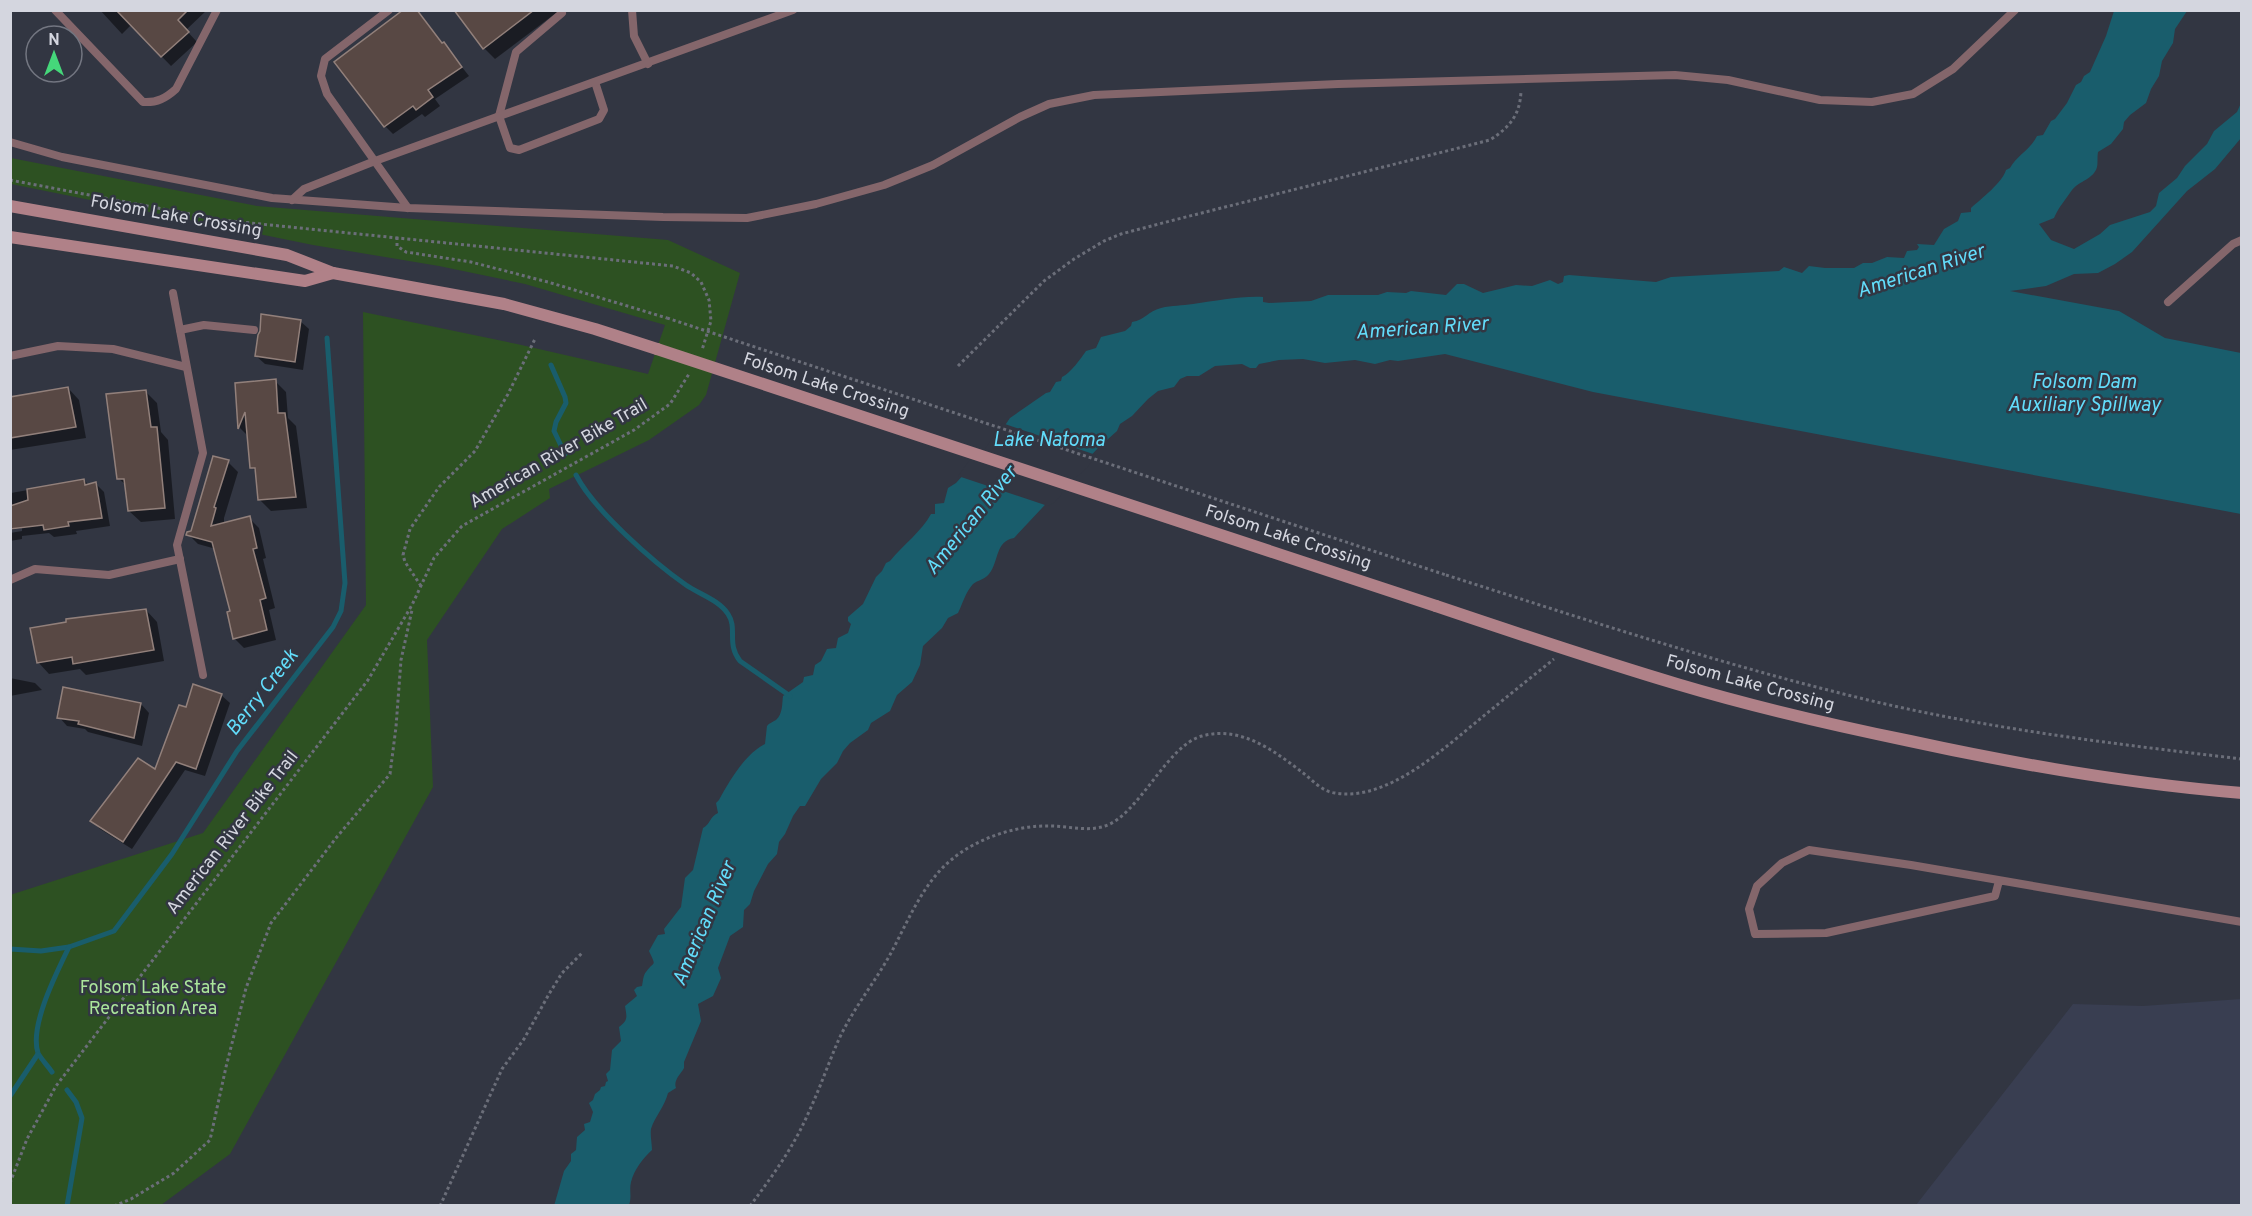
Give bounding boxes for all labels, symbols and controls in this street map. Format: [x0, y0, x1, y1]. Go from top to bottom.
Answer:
north arrow [24, 24, 84, 84]
text: N [48, 31, 60, 51]
street label: Folsom Lake Crossing [88, 191, 264, 243]
water label: American River [1854, 239, 1989, 305]
water label: American River [1355, 311, 1491, 347]
street label: Folsom Lake Crossing [740, 348, 912, 424]
water label: Folsom Dam Auxiliary Spillway [2008, 370, 2162, 419]
street label: American River Bike Trail [466, 394, 652, 514]
water label: Lake Natoma [993, 428, 1106, 454]
water label: American River [920, 460, 1025, 581]
street label: Folsom Lake Crossing [1202, 500, 1374, 576]
water label: Berry Creek [221, 643, 306, 742]
street label: Folsom Lake Crossing [1663, 650, 1837, 718]
street label: American River Bike Trail [162, 746, 304, 920]
water label: American River [667, 857, 743, 990]
park label: Folsom Lake State Recreation Area [80, 977, 226, 1021]

